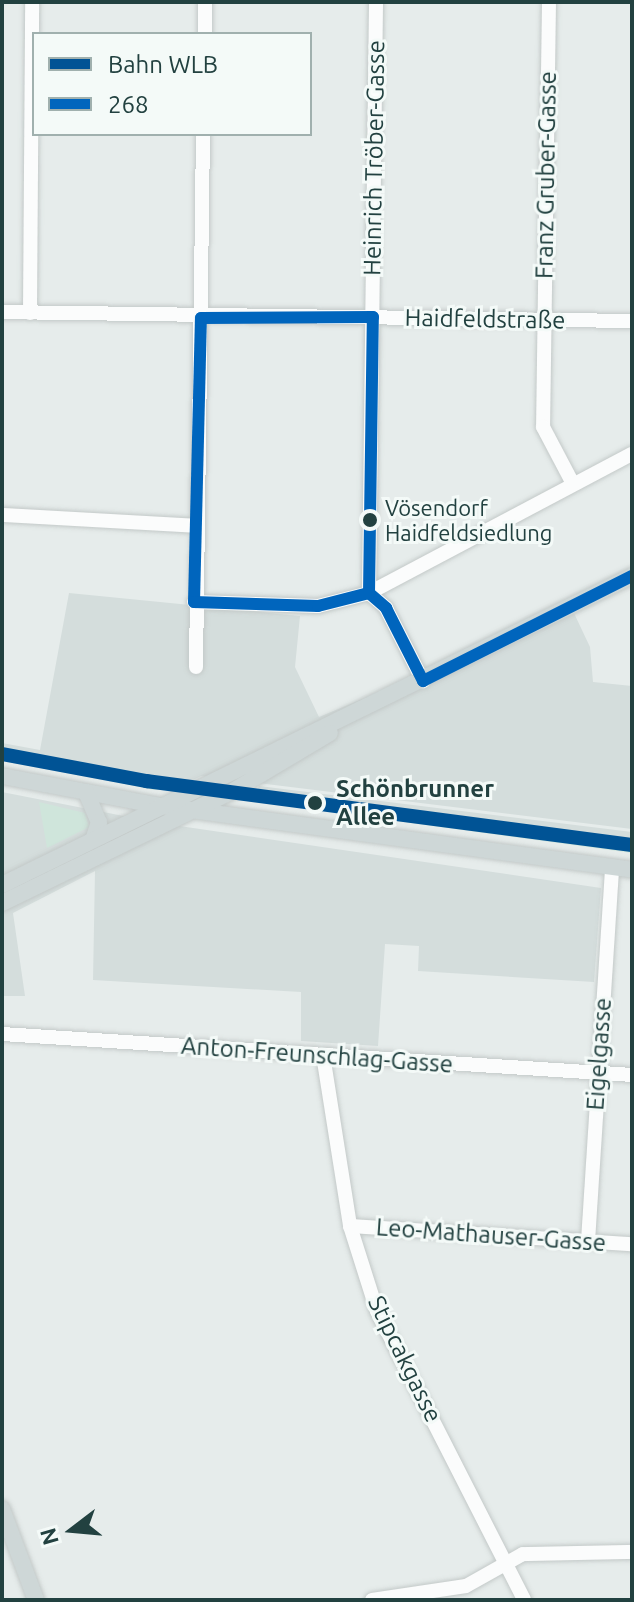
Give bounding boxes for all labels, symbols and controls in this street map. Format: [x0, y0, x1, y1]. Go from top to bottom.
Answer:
legend [32, 32, 312, 136]
street label: Heinrich Tröber-Gasse [358, 40, 390, 276]
text: Bahn WLB [108, 51, 218, 78]
street label: Franz Gruber-Gasse [530, 71, 562, 279]
text: 268 [108, 91, 149, 118]
street label: Haidfeldstraße [404, 303, 566, 335]
place label: Vösendorf Haidfeldsiedlung [385, 494, 552, 546]
marker: Vösendorf Haidfeldsiedlung [362, 512, 378, 528]
place label: Schönbrunner Allee [336, 775, 494, 831]
marker: Schönbrunner Allee [301, 789, 329, 817]
street label: Eigelgasse [581, 997, 617, 1111]
street label: Anton-Freunschlag-Gasse [180, 1031, 454, 1079]
street label: Leo-Mathauser-Gasse [375, 1213, 607, 1257]
street label: Stipcakgasse [362, 1291, 448, 1427]
north arrow [32, 1490, 112, 1570]
text: N [34, 1525, 63, 1548]

